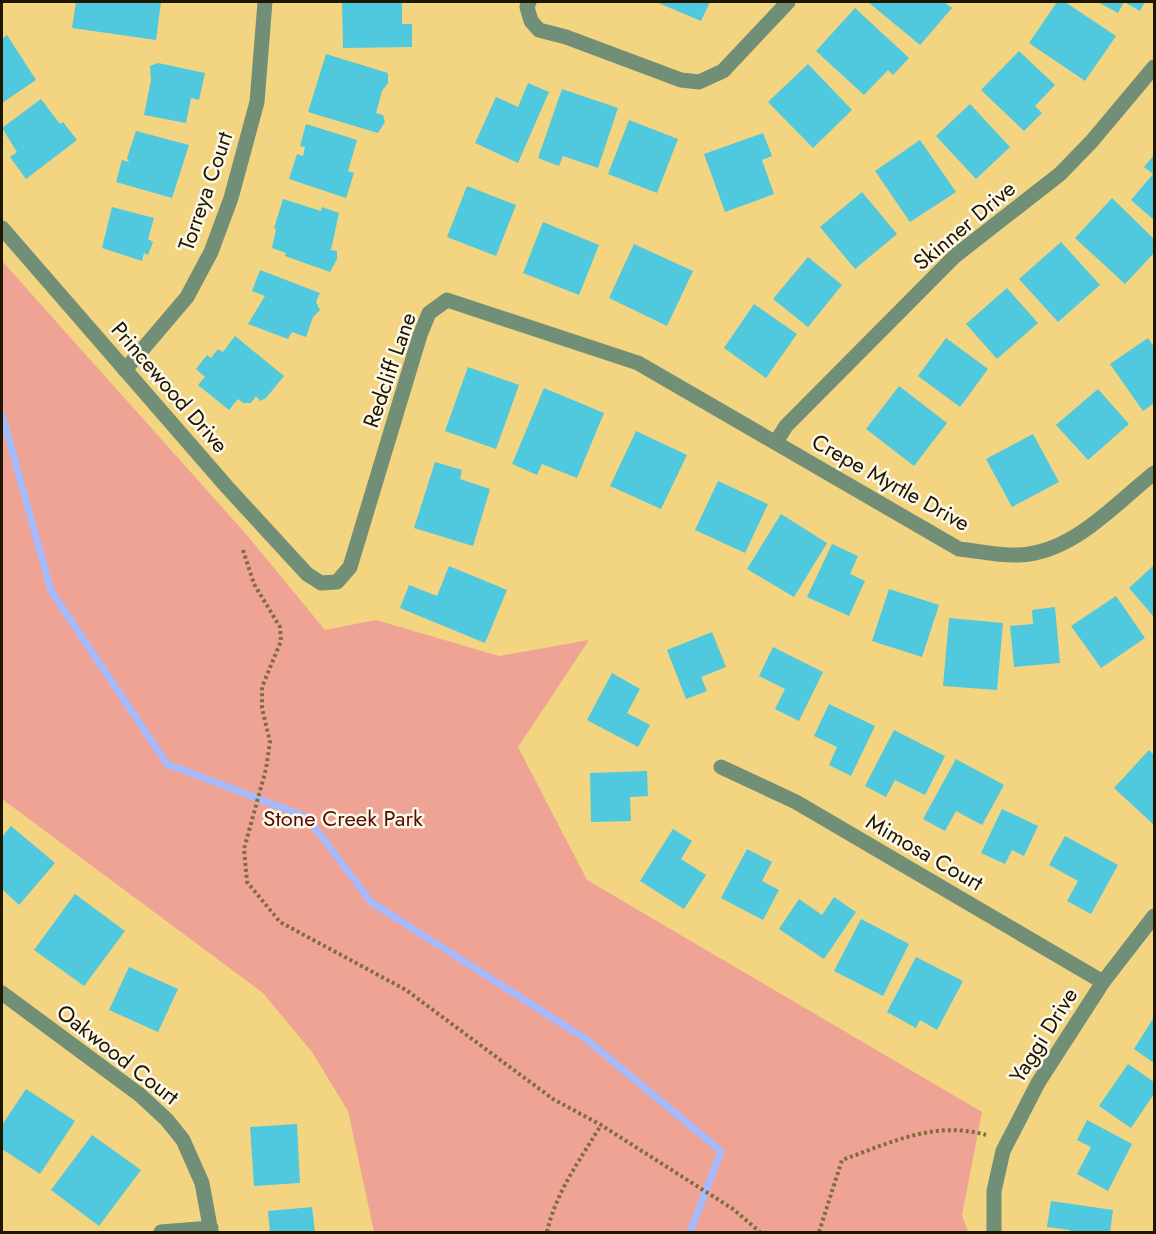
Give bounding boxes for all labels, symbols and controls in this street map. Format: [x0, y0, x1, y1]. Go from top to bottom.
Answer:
street label: Torreya Court [170, 126, 241, 255]
street label: Skinner Drive [906, 173, 1022, 277]
street label: Redcliff Lane [354, 308, 424, 432]
street label: Princewood Drive [104, 314, 236, 460]
street label: Crepe Myrtle Drive [806, 425, 976, 539]
park label: Stone Creek Park [263, 802, 423, 834]
street label: Mimosa Court [861, 806, 990, 899]
street label: Yaggi Drive [1001, 981, 1085, 1089]
street label: Oakwood Court [50, 996, 186, 1112]

